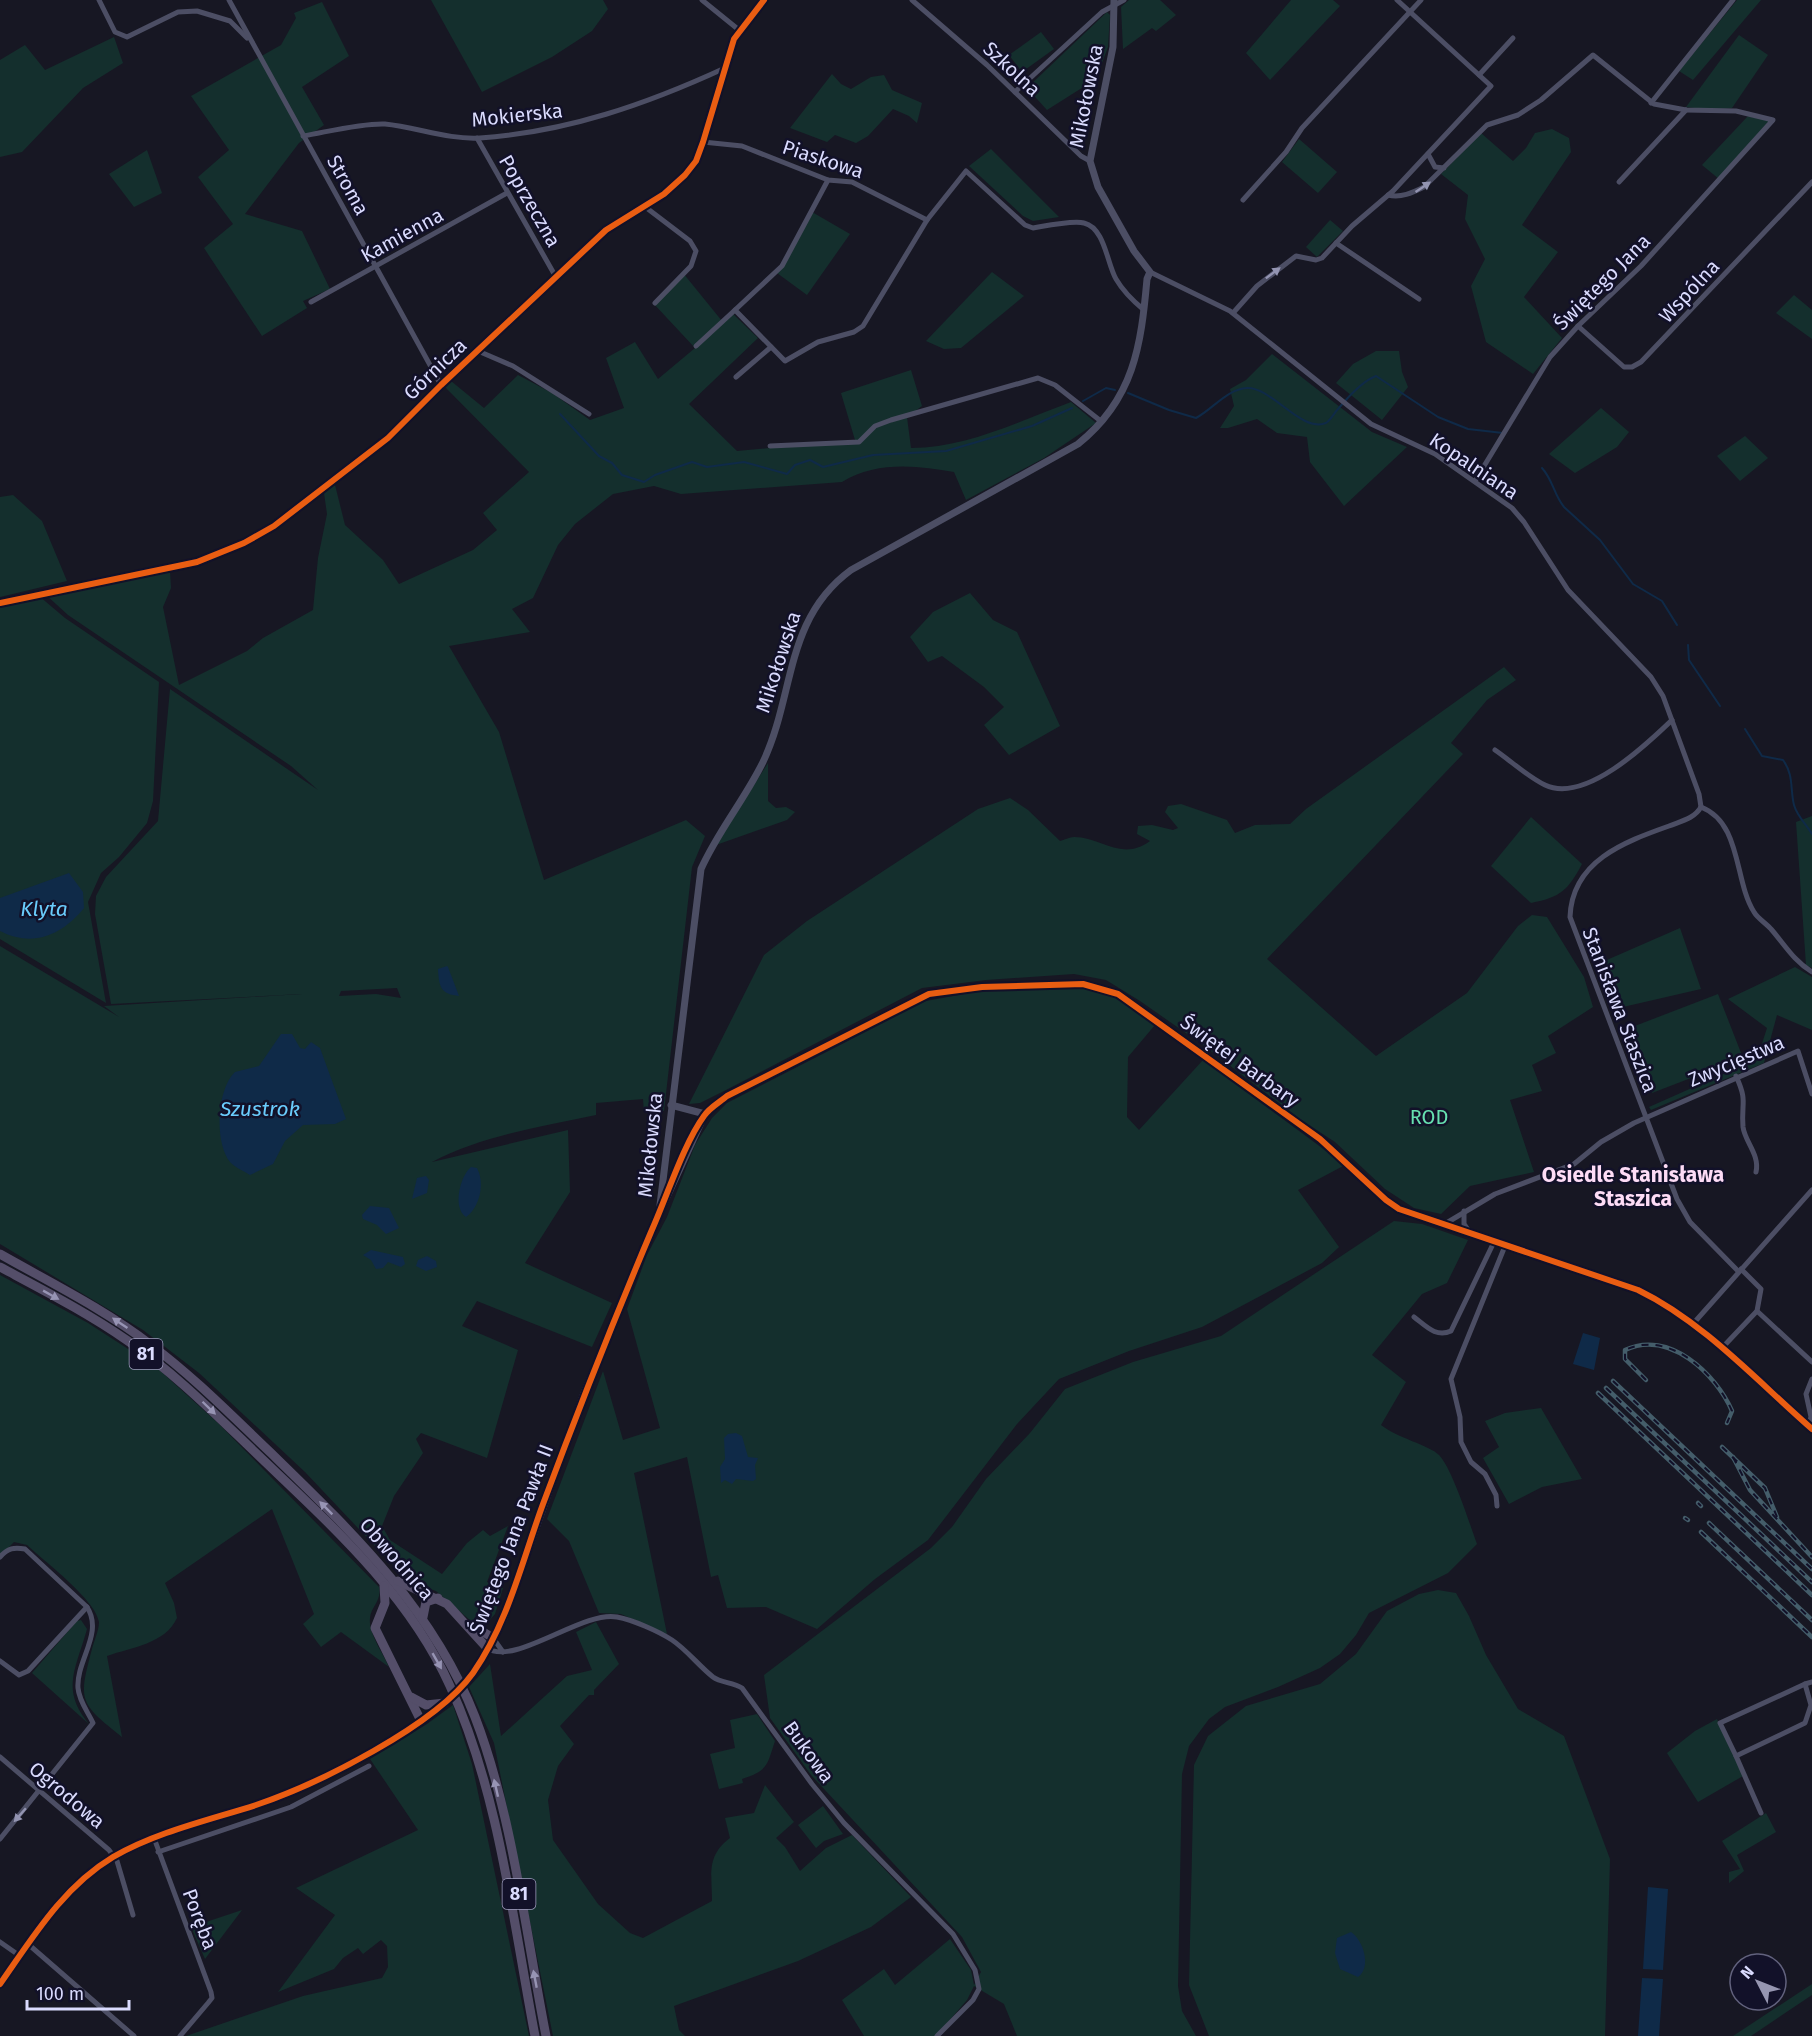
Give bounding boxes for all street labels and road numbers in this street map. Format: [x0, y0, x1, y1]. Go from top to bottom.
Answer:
street label: Szkolna [978, 36, 1046, 102]
street label: Mikołowska [1064, 42, 1108, 150]
street label: Mokierska [470, 98, 564, 132]
street label: Piaskowa [779, 135, 867, 183]
street label: Stroma [322, 151, 374, 219]
street label: Poprzeczna [494, 151, 566, 251]
street label: Kamienna [357, 203, 447, 267]
street label: Świętego Jana [1549, 229, 1655, 335]
street label: Wspólna [1654, 254, 1724, 328]
street label: Górnicza [399, 333, 471, 405]
street label: Kopalniana [1425, 427, 1523, 505]
street label: Mikołowska [750, 608, 806, 716]
street label: Stanisława Staszica [1577, 924, 1663, 1096]
street label: Świętej Barbary [1176, 1010, 1304, 1112]
street label: Zwycięstwa [1684, 1030, 1788, 1092]
street label: Mikołowska [633, 1091, 667, 1199]
road number: 81 [130, 1339, 162, 1369]
street label: Świętego Jana Pawła II [464, 1441, 558, 1637]
street label: Obwodnica [355, 1513, 439, 1605]
street label: Bukowa [779, 1716, 839, 1788]
street label: Ogrodowa [24, 1756, 110, 1834]
road number: 81 [502, 1879, 536, 1909]
street label: Poręba [177, 1885, 223, 1953]

